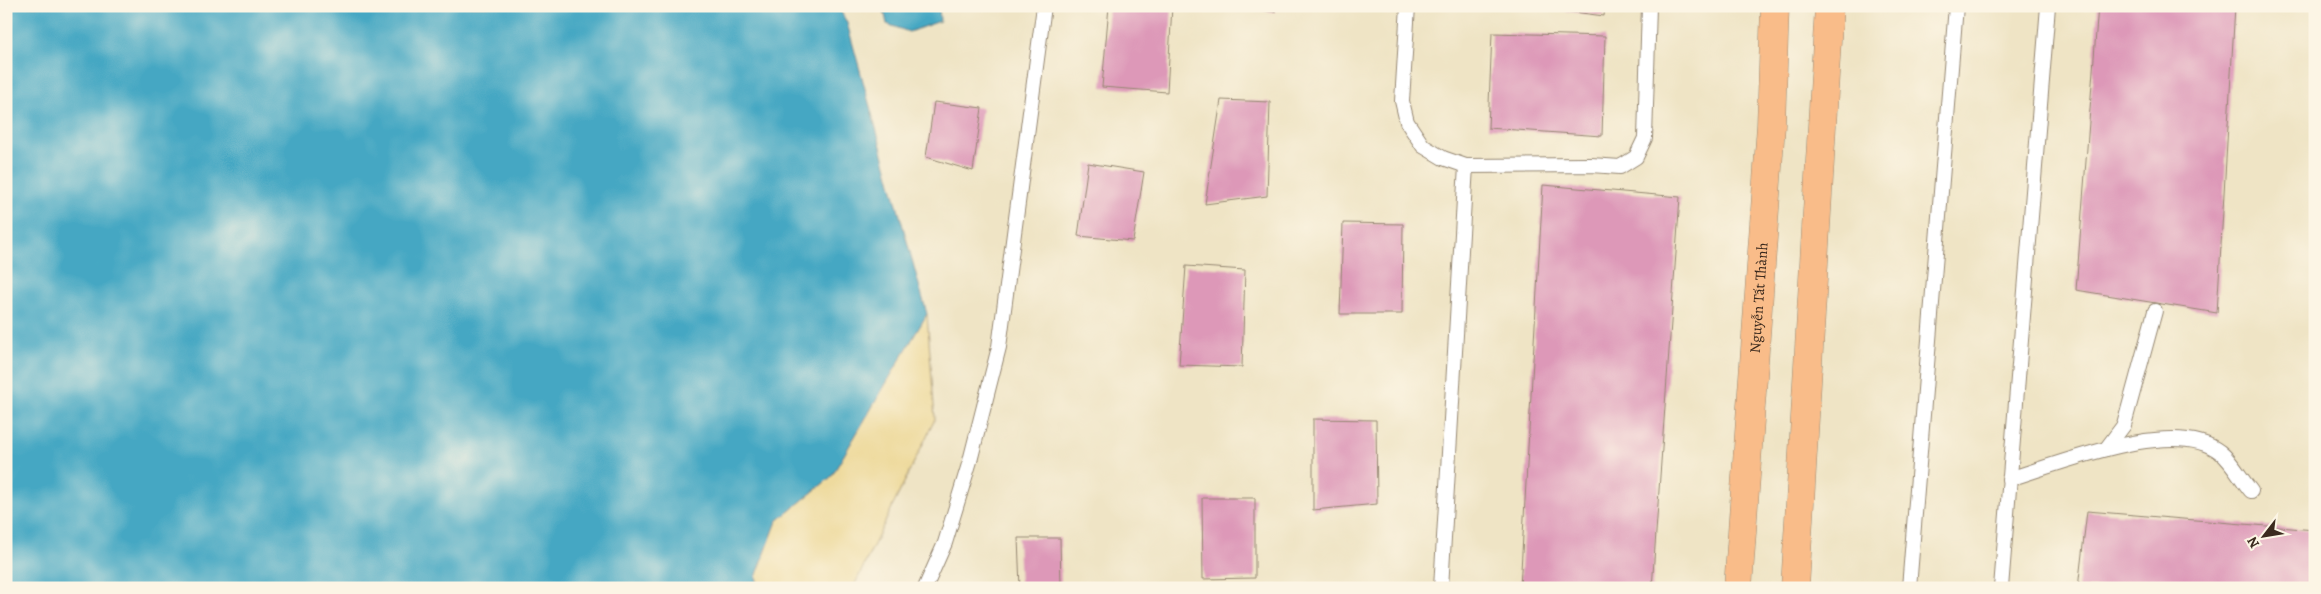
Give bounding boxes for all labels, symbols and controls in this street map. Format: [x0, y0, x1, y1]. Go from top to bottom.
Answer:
street label: Nguyễn Tất Thành [1745, 242, 1773, 354]
north arrow [2238, 512, 2288, 562]
text: N [2243, 533, 2264, 552]

